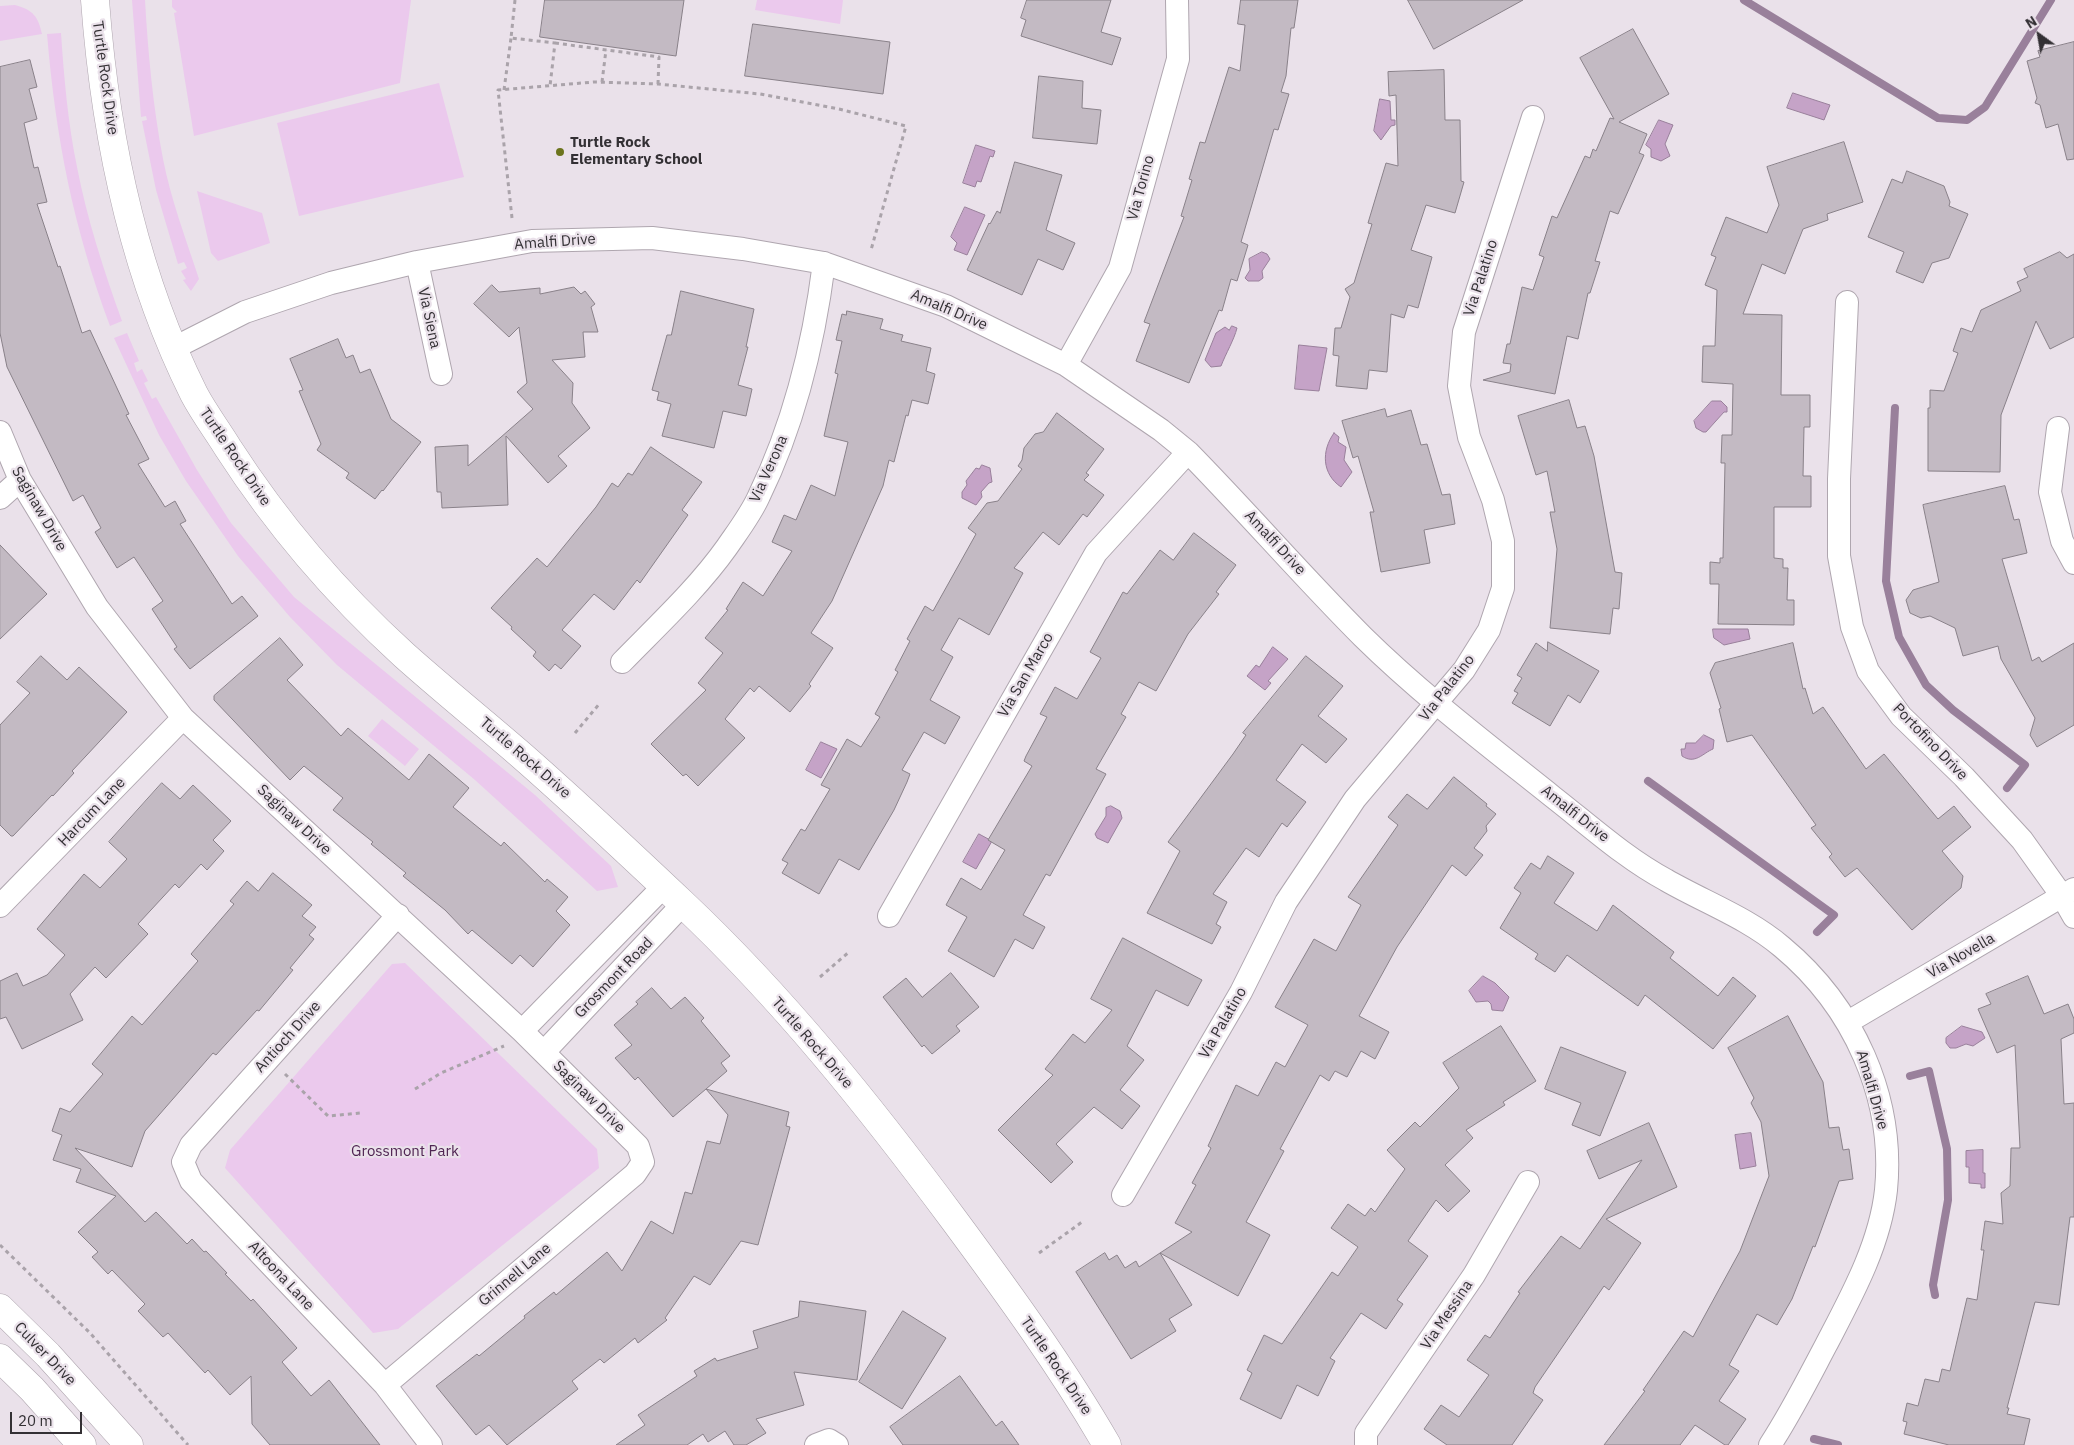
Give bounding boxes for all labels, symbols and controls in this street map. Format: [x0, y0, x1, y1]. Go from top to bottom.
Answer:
north arrow [2014, 10, 2064, 60]
text: N [2022, 12, 2040, 33]
street label: Turtle Rock Drive [88, 20, 122, 136]
place label: Turtle Rock Elementary School [570, 134, 702, 169]
marker: Turtle Rock Elementary School [554, 146, 566, 158]
street label: Via Torino [1124, 153, 1158, 223]
street label: Amalfi Drive [514, 230, 596, 254]
street label: Via Palatino [1460, 237, 1502, 319]
street label: Via Siena [414, 286, 444, 350]
street label: Amalfi Drive [908, 286, 990, 334]
street label: Turtle Rock Drive [195, 404, 275, 510]
street label: Via Verona [746, 433, 792, 505]
street label: Saginaw Drive [8, 463, 70, 555]
street label: Amalfi Drive [1241, 507, 1309, 579]
street label: Via San Marco [995, 629, 1057, 721]
street label: Via Palatino [1415, 651, 1479, 725]
street label: Portofino Drive [1889, 700, 1971, 784]
street label: Turtle Rock Drive [476, 714, 574, 802]
street label: Harcum Lane [55, 774, 129, 850]
street label: Saginaw Drive [253, 781, 335, 859]
street label: Amalfi Drive [1537, 782, 1613, 846]
street label: Via Novella [1924, 929, 1998, 983]
street label: Grosmont Road [571, 934, 657, 1022]
street label: Via Palatino [1195, 984, 1251, 1062]
street label: Turtle Rock Drive [768, 994, 856, 1092]
street label: Antioch Drive [251, 998, 325, 1076]
street label: Amalfi Drive [1852, 1048, 1892, 1132]
street label: Saginaw Drive [549, 1057, 629, 1137]
park label: Grossmont Park [351, 1143, 459, 1161]
street label: Altoona Lane [244, 1238, 318, 1314]
street label: Grinnell Lane [475, 1240, 555, 1310]
street label: Via Messina [1417, 1277, 1477, 1353]
street label: Turtle Rock Drive [1016, 1313, 1096, 1419]
street label: Culver Drive [10, 1319, 80, 1389]
scale bar [12, 1402, 85, 1434]
text: 20 m [18, 1411, 53, 1430]

